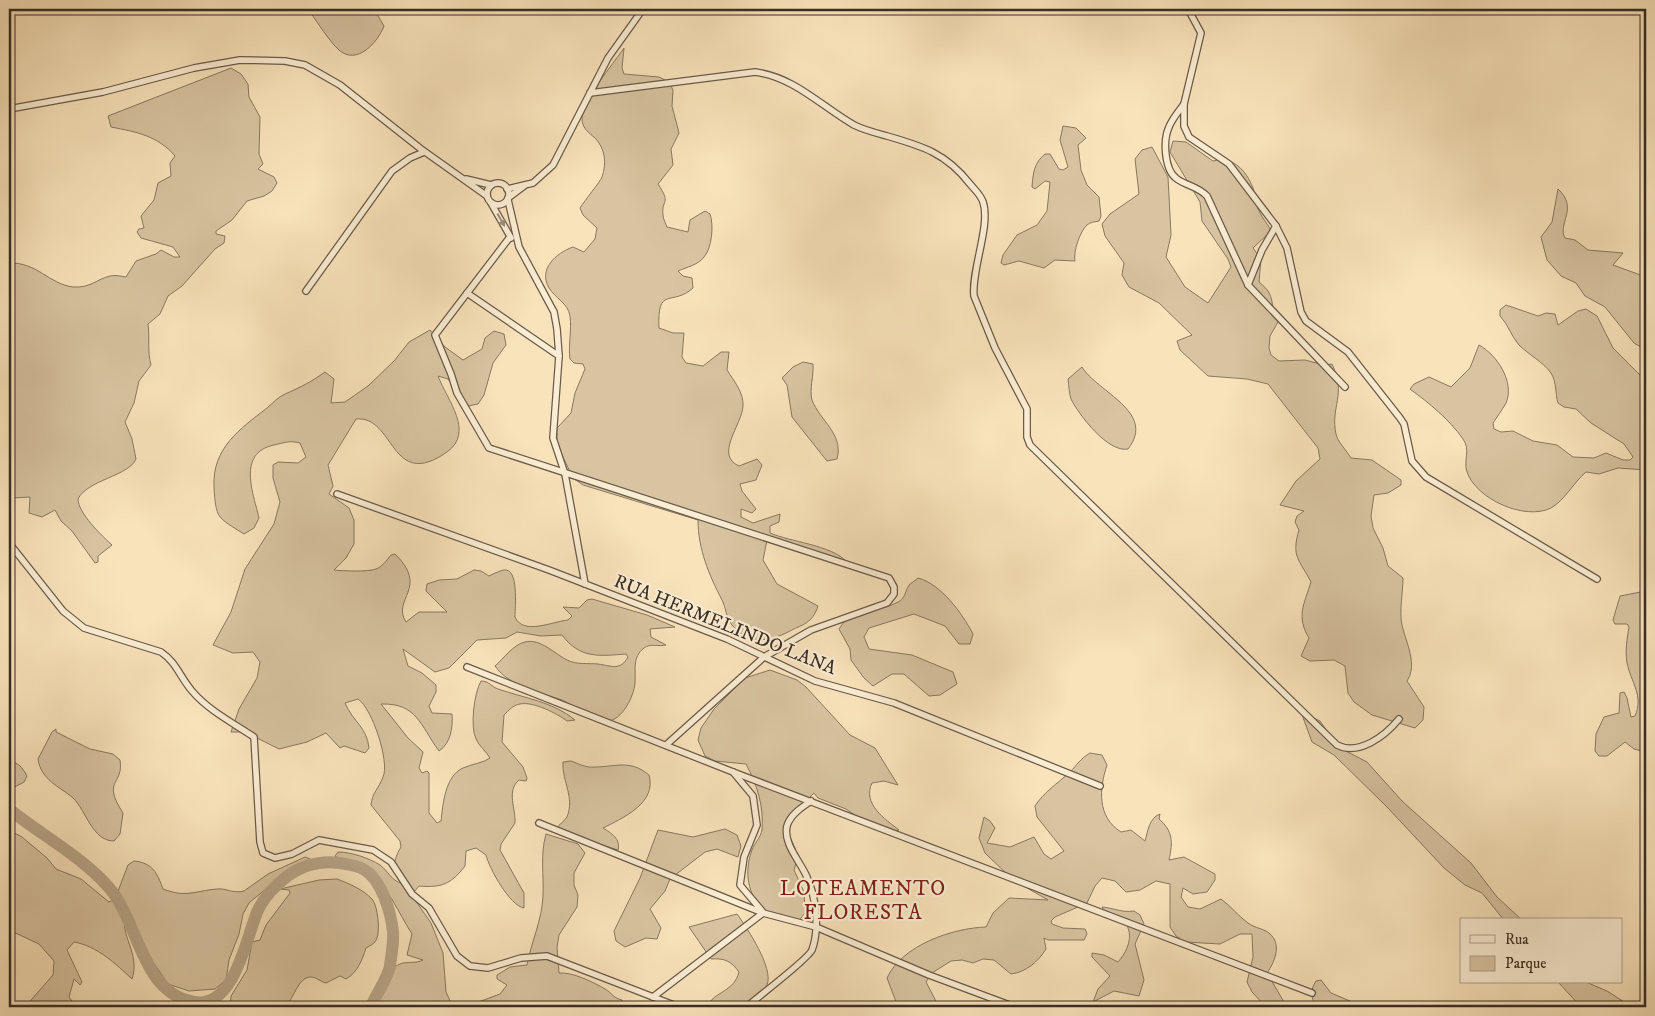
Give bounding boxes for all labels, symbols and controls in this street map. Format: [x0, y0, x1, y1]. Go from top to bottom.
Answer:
one-way arrow [496, 213, 505, 227]
street label: RUA HERMELINDO LANA [610, 570, 840, 681]
district label: LOTEAMENTO FLORESTA [780, 876, 946, 926]
legend [1460, 918, 1622, 984]
text: Rua [1505, 930, 1529, 949]
text: Parque [1505, 954, 1546, 973]

